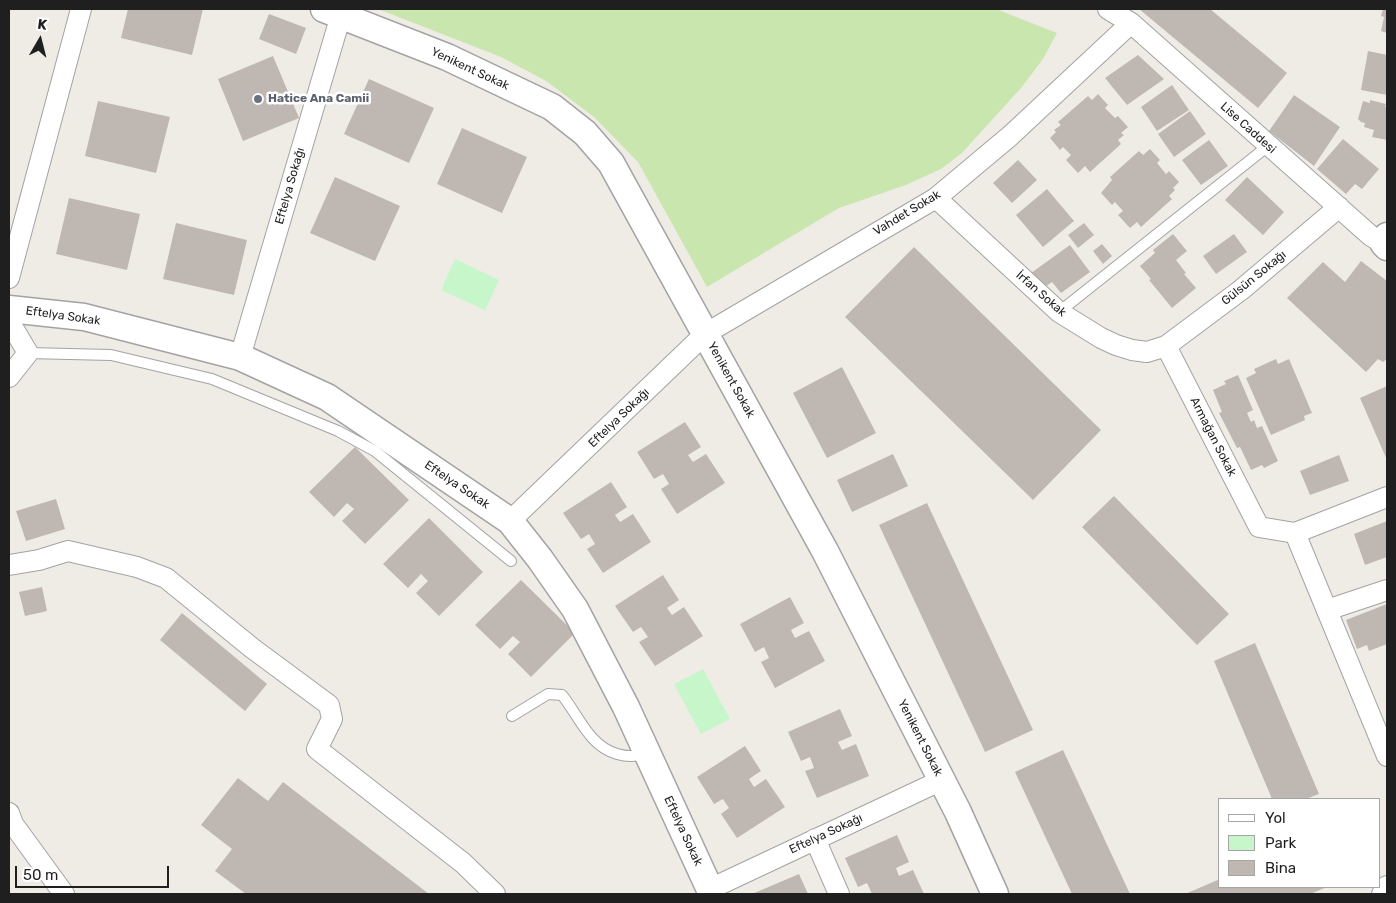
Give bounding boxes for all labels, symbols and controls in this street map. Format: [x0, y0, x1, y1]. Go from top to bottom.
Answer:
north arrow [15, 15, 65, 65]
text: K [36, 16, 48, 34]
street label: Yenikent Sokak [429, 45, 511, 93]
place label: Hatice Ana Camii [268, 92, 369, 106]
marker: Hatice Ana Camii [252, 93, 264, 105]
street label: Lise Caddesi [1217, 99, 1279, 157]
street label: Eftelya Sokağı [272, 146, 308, 226]
street label: Vahdet Sokak [871, 187, 943, 239]
street label: Gülsün Sokağı [1219, 248, 1289, 308]
street label: İrfan Sokak [1013, 268, 1069, 320]
street label: Eftelya Sokak [25, 304, 101, 328]
street label: Yenikent Sokak [704, 340, 758, 420]
street label: Eftelya Sokağı [586, 385, 652, 451]
street label: Armağan Sokak [1187, 395, 1239, 479]
street label: Eftelya Sokak [422, 458, 492, 512]
street label: Yenikent Sokak [894, 697, 946, 779]
street label: Eftelya Sokak [661, 794, 705, 868]
legend [1218, 798, 1381, 888]
text: Yol [1265, 809, 1286, 827]
street label: Eftelya Sokağı [787, 811, 865, 857]
text: Park [1265, 834, 1296, 852]
scale bar [18, 856, 171, 888]
text: Bina [1265, 859, 1296, 877]
text: 50 m [23, 866, 58, 884]

